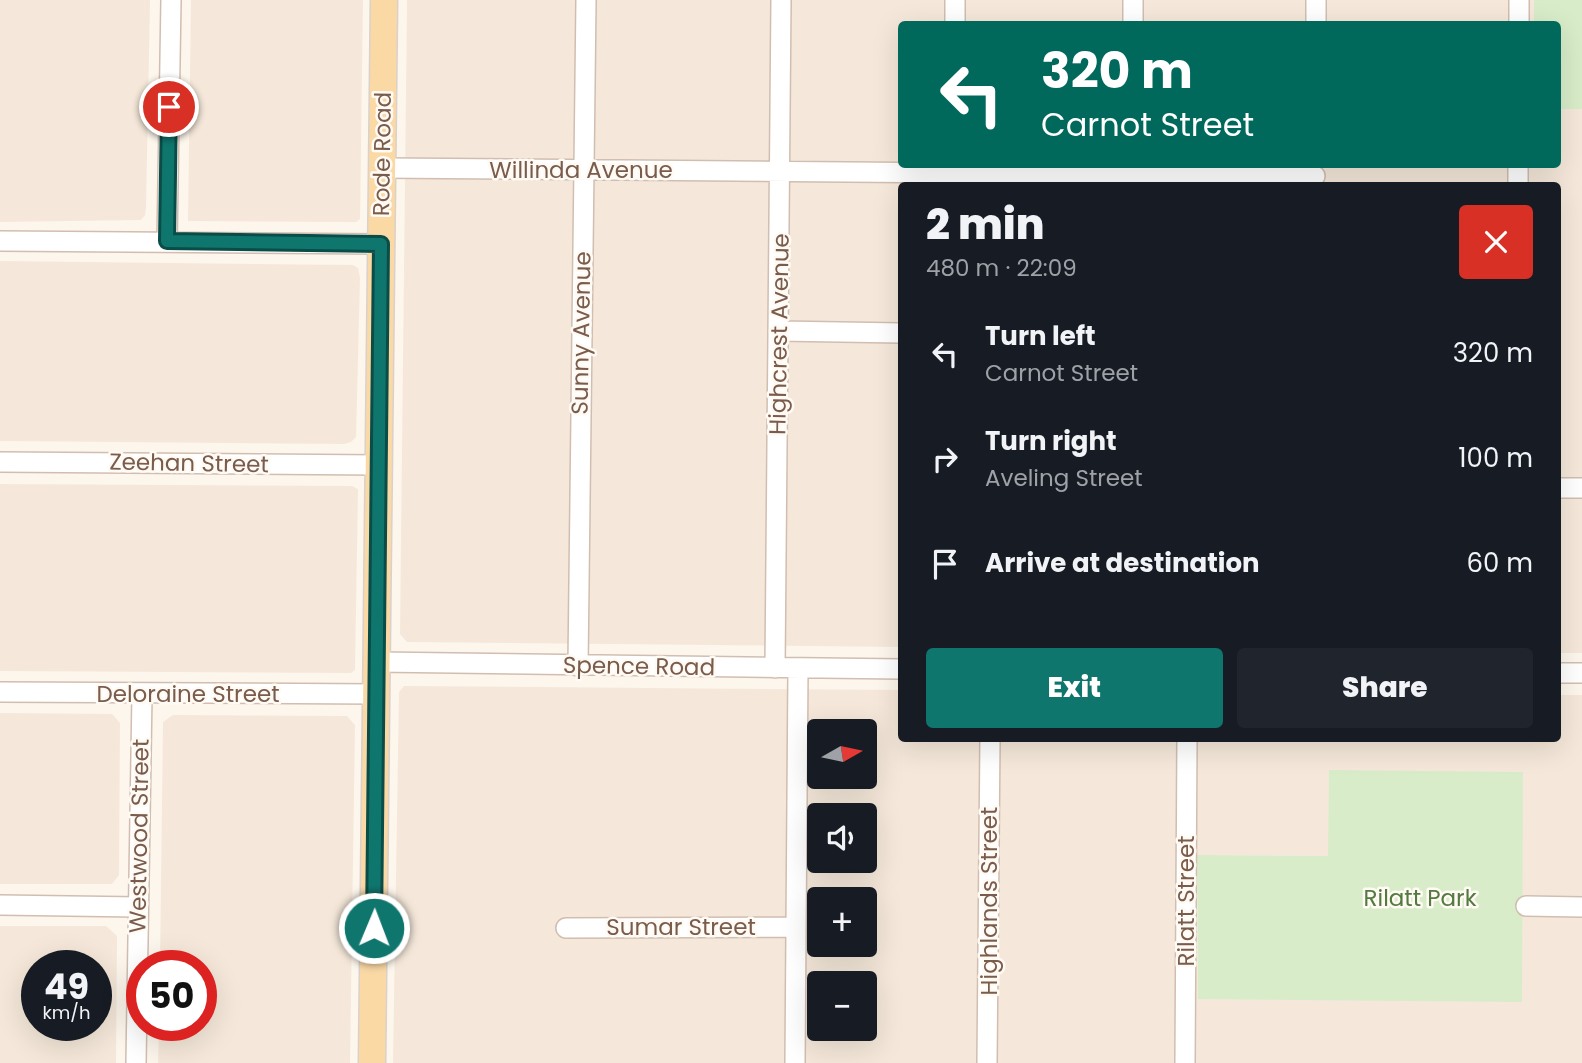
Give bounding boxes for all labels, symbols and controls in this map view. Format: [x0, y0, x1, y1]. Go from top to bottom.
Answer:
text: 320 m [1041, 37, 1193, 105]
icon: left [926, 49, 1017, 140]
pin [139, 77, 199, 137]
icon: arrive [150, 88, 188, 126]
street label: Rode Road [365, 92, 399, 216]
text: Carnot Street [1041, 102, 1254, 147]
street label: Willinda Avenue [489, 154, 673, 186]
text: 2 min [926, 195, 1044, 254]
button: close [1459, 205, 1533, 279]
street label: Highcrest Avenue [761, 233, 797, 435]
street label: Sunny Avenue [564, 251, 598, 415]
text: 480 m · 22:09 [926, 252, 1077, 284]
text: Turn left [985, 318, 1096, 354]
icon: left [926, 335, 964, 373]
text: 320 m [1453, 335, 1533, 371]
text: Carnot Street [985, 357, 1138, 389]
text: Turn right [985, 423, 1117, 459]
icon: right [926, 440, 964, 478]
text: 100 m [1458, 440, 1533, 476]
street label: Zeehan Street [109, 446, 269, 480]
text: Aveling Street [985, 462, 1143, 494]
icon: arrive [926, 545, 964, 583]
text: Arrive at destination [985, 545, 1260, 581]
text: 60 m [1466, 545, 1533, 581]
button: Exit [926, 648, 1223, 728]
button: Share [1237, 648, 1533, 728]
street label: Spence Road [563, 649, 715, 683]
street label: Deloraine Street [96, 678, 280, 710]
north arrow [807, 719, 877, 789]
map controls [807, 719, 877, 1041]
street label: Westwood Street [121, 739, 157, 933]
button: sound [807, 803, 877, 873]
street label: Highlands Street [973, 807, 1005, 995]
street label: Rilatt Street [1170, 835, 1202, 967]
park label: Rilatt Park [1363, 882, 1477, 914]
button: + [807, 887, 877, 957]
position arrow [337, 891, 411, 965]
street label: Sumar Street [606, 911, 756, 943]
speed limit sign: 50 [126, 950, 217, 1041]
text: 49 [44, 962, 89, 1011]
button: − [807, 971, 877, 1041]
text: km/h [43, 1000, 90, 1025]

